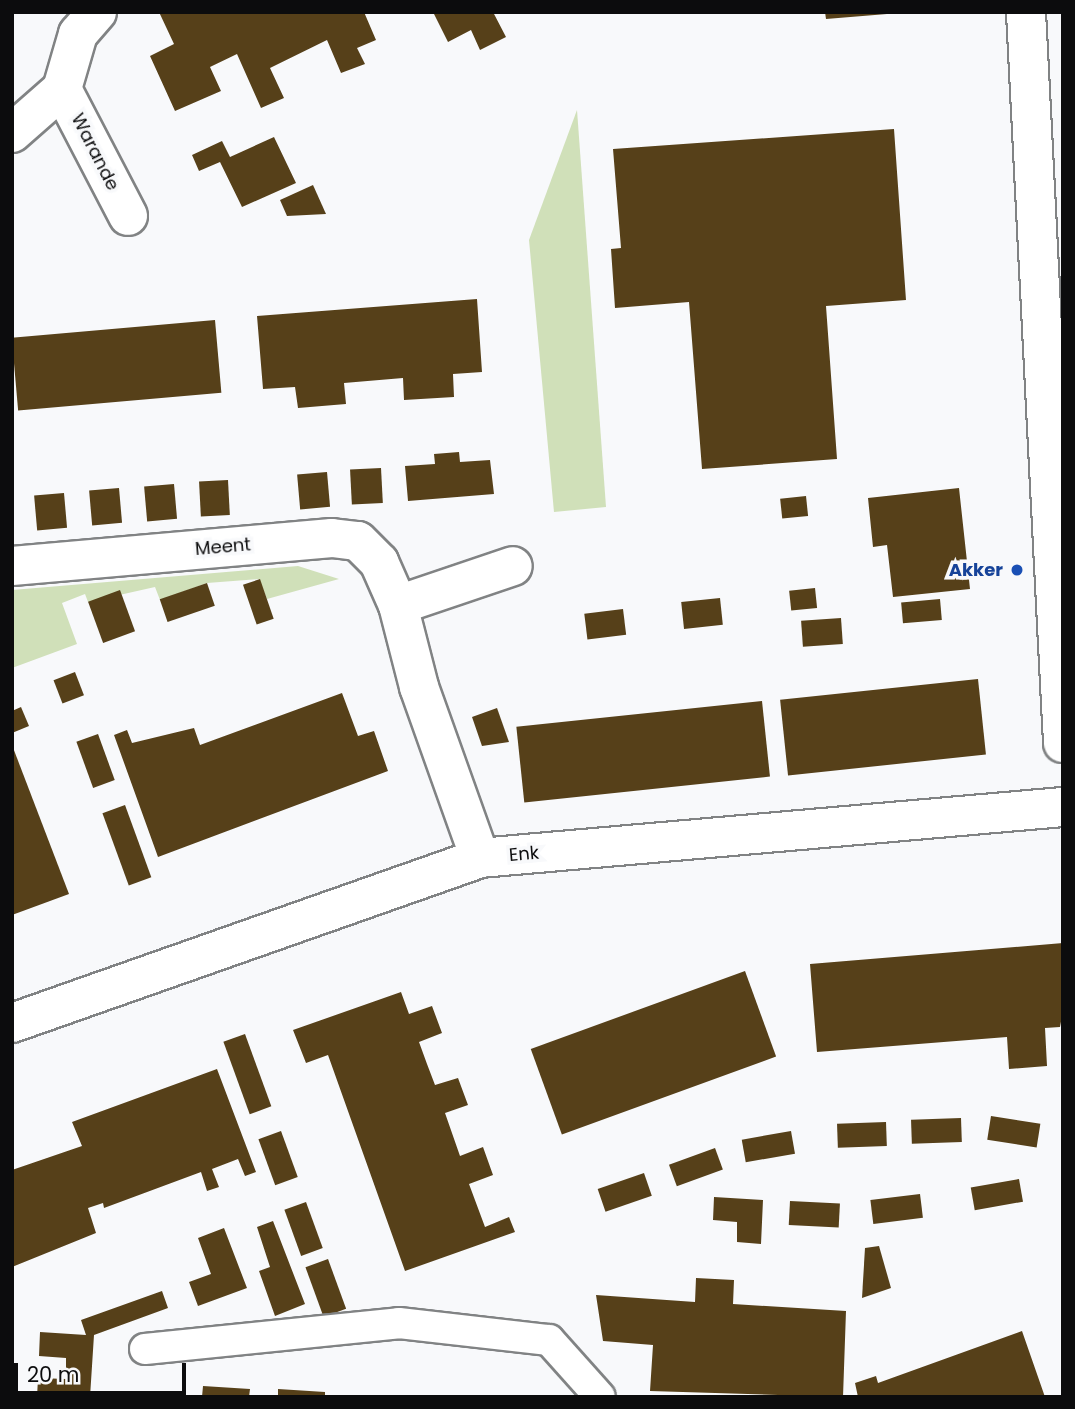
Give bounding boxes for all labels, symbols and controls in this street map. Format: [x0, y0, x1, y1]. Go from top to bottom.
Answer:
street label: Warande [66, 110, 124, 194]
street label: Meent [194, 534, 252, 560]
place label: Akker [949, 559, 1003, 581]
marker: Akker [1009, 562, 1025, 578]
street label: Enk [508, 842, 540, 866]
scale bar [18, 1350, 189, 1394]
text: 20 m [27, 1360, 80, 1389]

